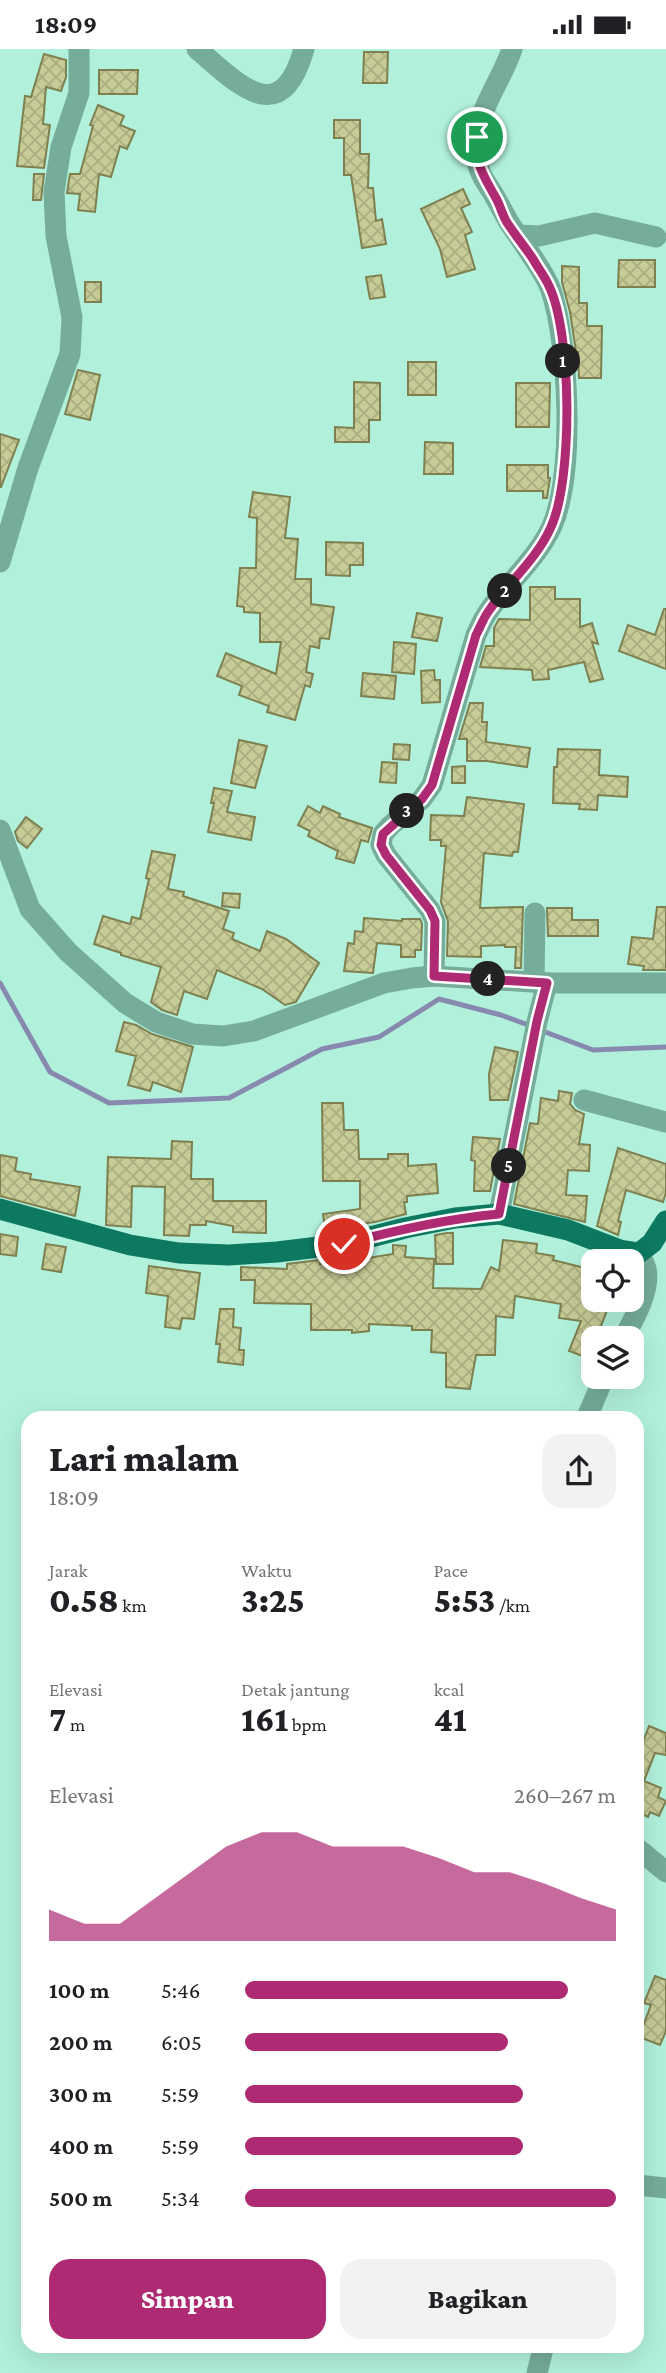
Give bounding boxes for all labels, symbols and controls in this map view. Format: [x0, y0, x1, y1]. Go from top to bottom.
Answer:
text: 18:09 [35, 10, 97, 39]
pin [447, 107, 507, 167]
icon: arrive [458, 118, 496, 156]
pin: 1 [546, 343, 580, 379]
text: 1 [559, 350, 566, 371]
pin: 2 [488, 573, 522, 609]
text: 2 [500, 580, 509, 601]
pin: 3 [390, 793, 424, 829]
text: 3 [402, 800, 411, 821]
pin: 4 [470, 961, 505, 997]
text: 4 [482, 968, 493, 989]
pin: 5 [491, 1149, 526, 1183]
text: 5 [504, 1155, 513, 1176]
pin [314, 1214, 374, 1274]
icon: check [325, 1225, 363, 1263]
map controls [581, 1249, 644, 1389]
button: locate [581, 1249, 644, 1312]
button: layers [581, 1326, 644, 1389]
button: share [542, 1434, 616, 1508]
text: Lari malam [49, 1437, 239, 1479]
text: 18:09 [49, 1484, 99, 1510]
text: Jarak [49, 1560, 88, 1581]
text: Waktu [241, 1560, 292, 1581]
text: Pace [434, 1560, 468, 1581]
text: 0.58 [49, 1581, 119, 1620]
text: 3:25 [241, 1581, 305, 1620]
text: 5:53 [434, 1581, 495, 1620]
text: km [119, 1595, 147, 1616]
text: /km [495, 1595, 530, 1616]
text: Elevasi [49, 1679, 102, 1700]
text: Detak jantung [241, 1679, 349, 1700]
text: kcal [434, 1679, 464, 1700]
text: 7 [49, 1700, 66, 1739]
text: 161 [241, 1700, 288, 1739]
text: 41 [434, 1700, 467, 1739]
text: m [66, 1714, 85, 1735]
text: bpm [288, 1714, 327, 1735]
text: Elevasi [49, 1782, 114, 1808]
text: 260–267 m [514, 1782, 616, 1808]
text: 100 m [49, 1977, 109, 2003]
text: 5:46 [161, 1977, 201, 2003]
text: 200 m [49, 2029, 113, 2055]
text: 6:05 [161, 2029, 202, 2055]
text: 300 m [49, 2081, 112, 2107]
text: 5:59 [161, 2081, 199, 2107]
text: 400 m [49, 2133, 113, 2159]
text: 5:59 [161, 2133, 199, 2159]
text: 500 m [49, 2185, 112, 2211]
text: 5:34 [161, 2185, 200, 2211]
button: Simpan [49, 2259, 326, 2339]
button: Bagikan [340, 2259, 616, 2339]

